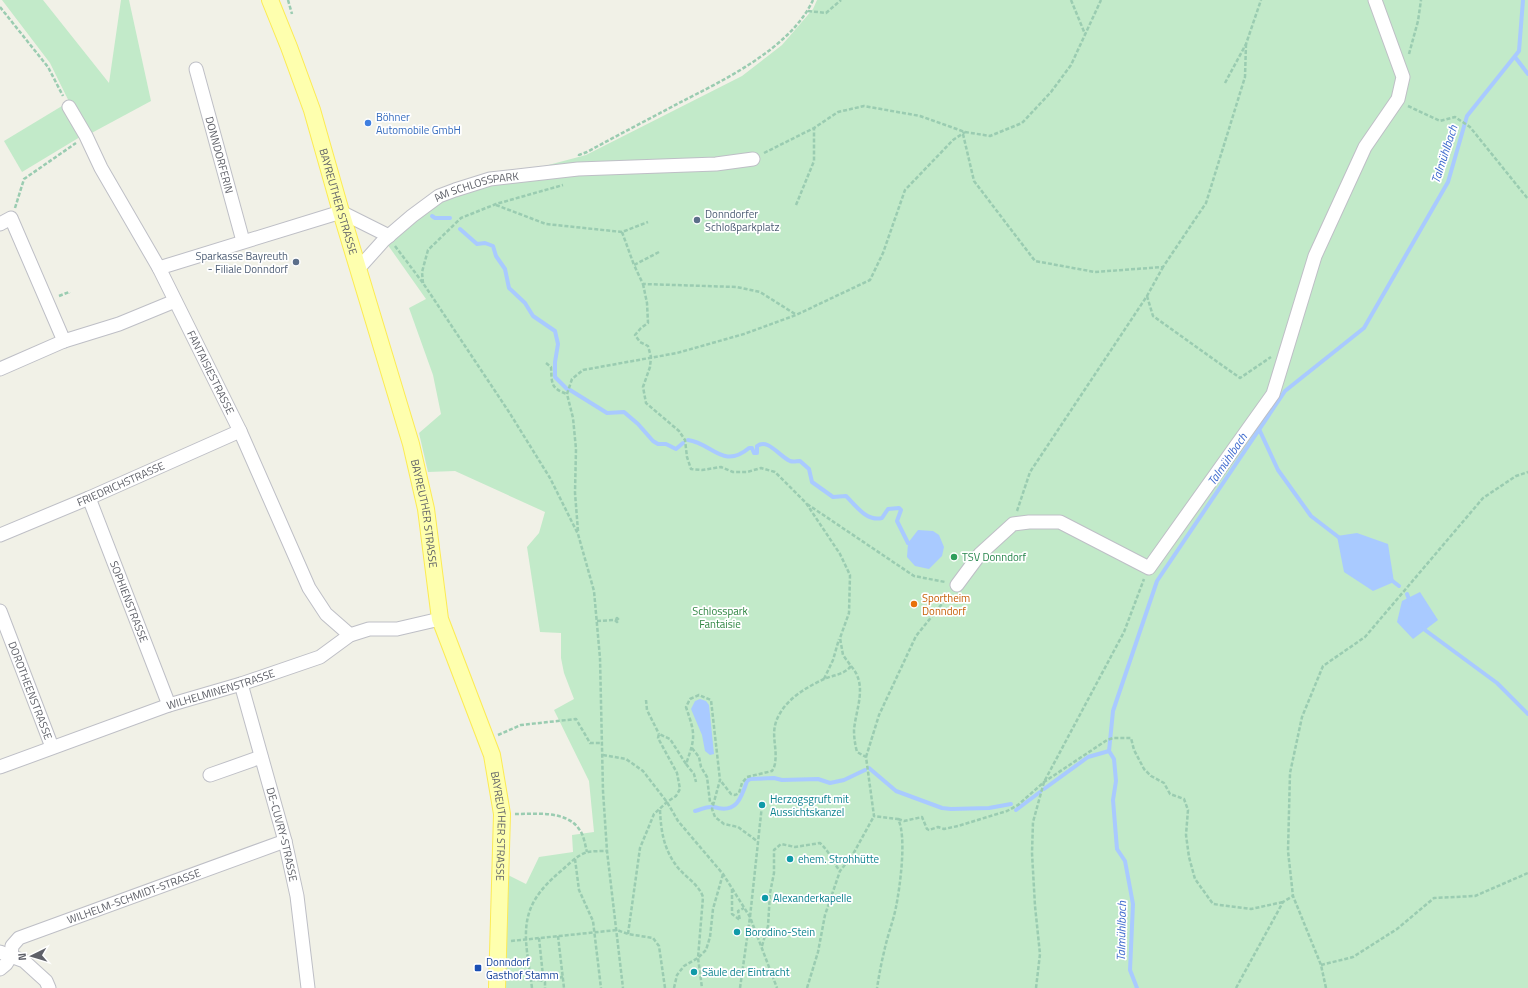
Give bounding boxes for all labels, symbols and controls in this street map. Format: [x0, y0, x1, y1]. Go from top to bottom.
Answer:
place label: Böhner Automobile GmbH [376, 109, 461, 138]
street label: DONNDORFERIN [201, 115, 238, 195]
marker: Böhner Automobile GmbH [363, 118, 373, 128]
water label: Talmühlbach [1426, 122, 1463, 185]
street label: BAYREUTHER STRASSE [315, 146, 361, 257]
street label: AM SCHLOSSPARK [430, 168, 520, 206]
place label: Donndorfer Schloßparkplatz [705, 206, 779, 235]
marker: Donndorfer Schloßparkplatz [692, 215, 702, 225]
place label: Sparkasse Bayreuth - Filiale Donndorf [196, 248, 288, 277]
marker: Sparkasse Bayreuth - Filiale Donndorf [291, 257, 301, 267]
street label: FANTAISIESTRASSE [183, 328, 238, 417]
water label: Talmühlbach [1202, 428, 1252, 489]
street label: FRIEDRICHSTRASSE [74, 458, 167, 510]
street label: BAYREUTHER STRASSE [407, 458, 441, 569]
place label: TSV Donndorf [962, 549, 1027, 565]
marker: TSV Donndorf [949, 552, 959, 562]
street label: SOPHIENSTRASSE [106, 558, 152, 645]
place label: Sportheim Donndorf [922, 590, 970, 619]
marker: Sportheim Donndorf [909, 599, 919, 609]
park label: Schlosspark Fantaisie [692, 603, 749, 632]
street label: DOROTHEENSTRASSE [4, 639, 56, 742]
street label: WILHELMINENSTRASSE [165, 665, 277, 713]
street label: BAYREUTHER STRASSE [487, 770, 510, 881]
street label: DE-CUVRY-STRASSE [262, 786, 302, 883]
place label: Herzogsgruft mit Aussichtskanzel [770, 791, 849, 820]
marker: Herzogsgruft mit Aussichtskanzel [757, 800, 767, 810]
place label: ehem. Strohhütte [798, 851, 880, 867]
marker: ehem. Strohhütte [785, 854, 795, 864]
street label: WILHELM-SCHMIDT-STRASSE [65, 864, 203, 928]
place label: Alexanderkapelle [773, 890, 852, 906]
marker: Alexanderkapelle [760, 893, 770, 903]
water label: Talmühlbach [1111, 900, 1131, 961]
place label: Borodino-Stein [745, 924, 815, 940]
marker: Borodino-Stein [732, 927, 742, 937]
north arrow [12, 936, 52, 976]
text: N [14, 952, 30, 961]
place label: Donndorf Gasthof Stamm [486, 954, 559, 983]
marker: Donndorf Gasthof Stamm [473, 963, 483, 973]
place label: Säule der Eintracht [702, 964, 790, 980]
marker: Säule der Eintracht [689, 967, 699, 977]

